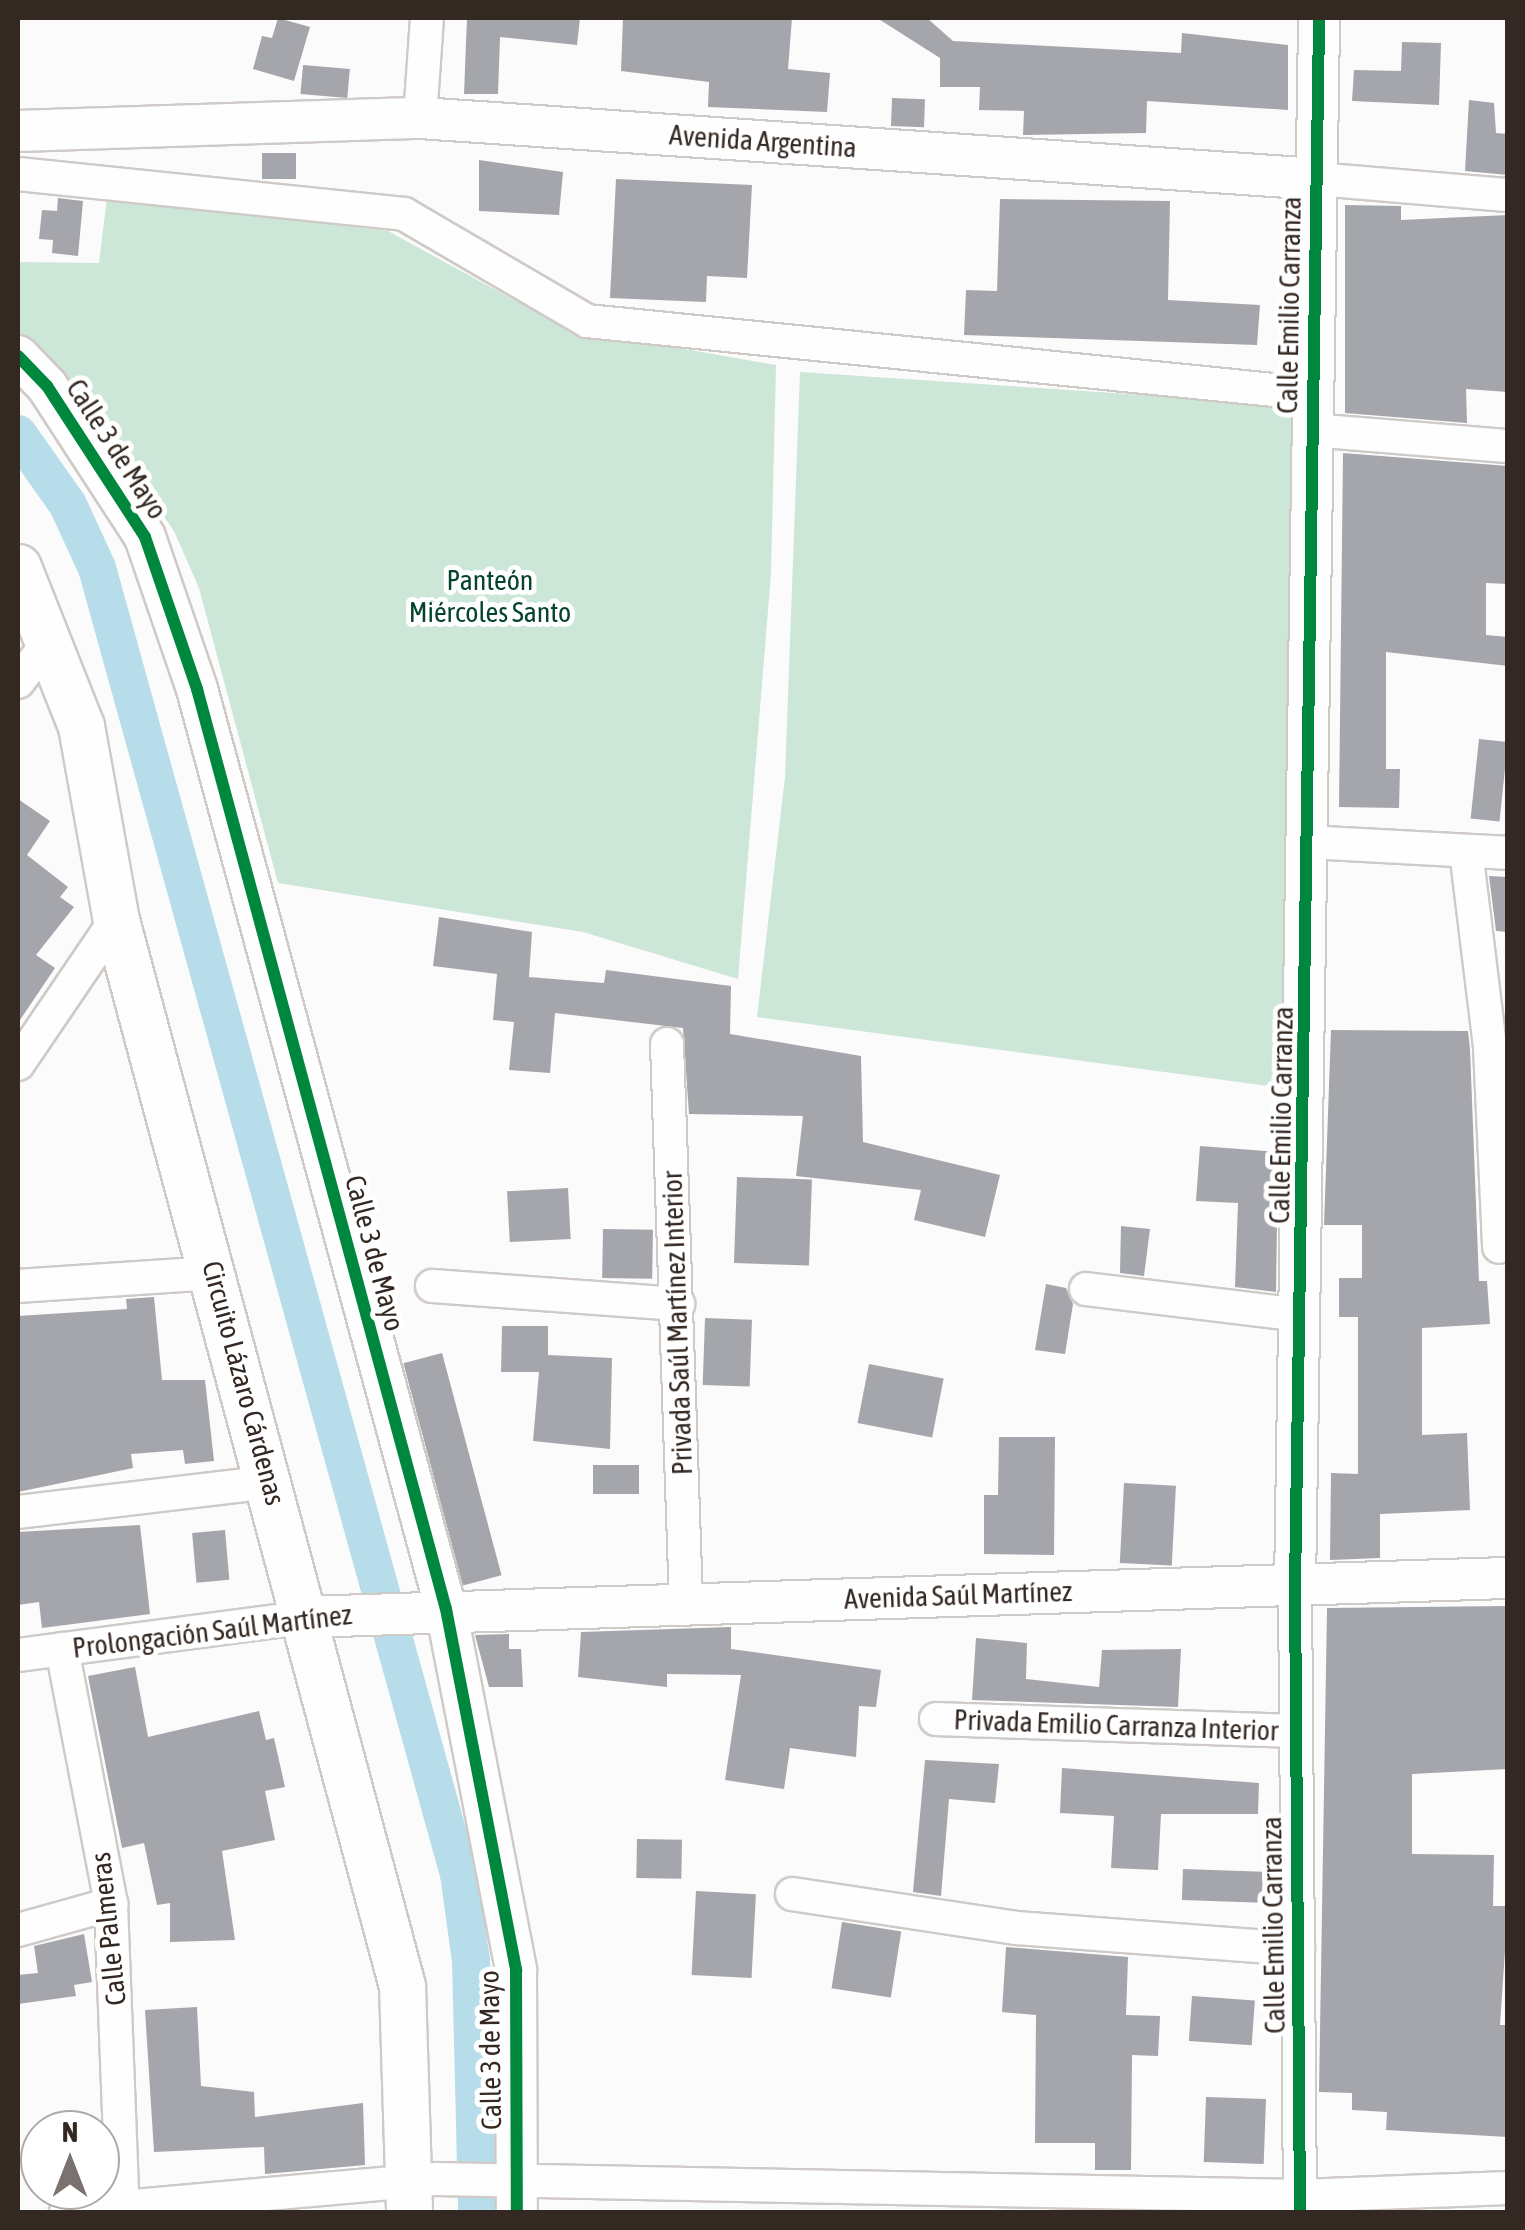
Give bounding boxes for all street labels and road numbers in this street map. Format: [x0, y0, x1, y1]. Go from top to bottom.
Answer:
street label: Avenida Argentina [668, 118, 858, 164]
street label: Calle Emilio Carranza [1270, 196, 1308, 414]
street label: Calle 3 de Mayo [59, 373, 175, 525]
street label: Calle Emilio Carranza [1262, 1006, 1300, 1224]
street label: Privada Saúl Martínez Interior [655, 1170, 699, 1476]
street label: Calle 3 de Mayo [338, 1172, 412, 1334]
street label: Circuito Lázaro Cárdenas [195, 1257, 293, 1509]
street label: Avenida Saúl Martínez [843, 1574, 1073, 1616]
street label: Prolongación Saúl Martínez [70, 1597, 354, 1665]
street label: Privada Emilio Carranza Interior [953, 1703, 1279, 1747]
street label: Calle Emilio Carranza [1254, 1816, 1292, 2034]
street label: Calle Palmeras [83, 1851, 133, 2007]
street label: Calle 3 de Mayo [472, 1970, 508, 2130]

